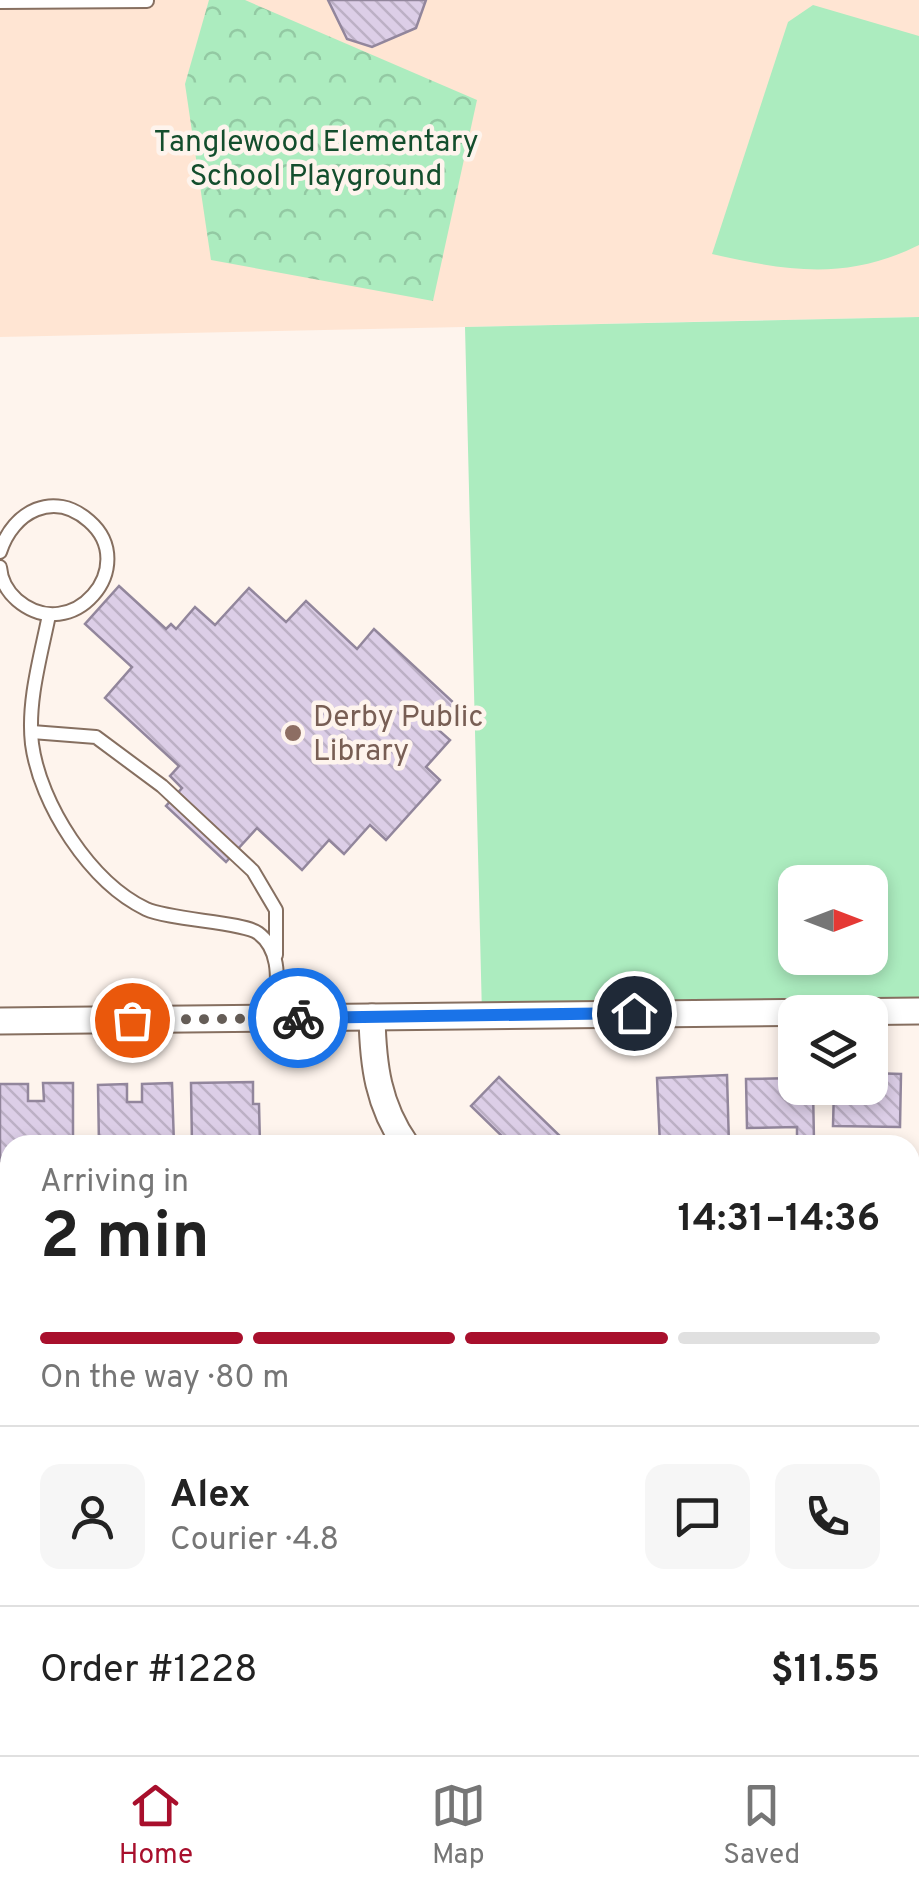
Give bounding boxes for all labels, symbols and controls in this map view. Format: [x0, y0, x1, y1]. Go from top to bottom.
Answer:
park label: Tanglewood Elementary School Playground [153, 125, 479, 196]
place label: Derby Public Library [313, 700, 483, 771]
marker: Derby Public Library [282, 722, 304, 744]
north arrow [778, 865, 888, 975]
map controls [778, 865, 888, 1105]
courier [248, 968, 348, 1068]
pin [592, 971, 677, 1056]
pin [90, 978, 175, 1063]
icon: home [607, 986, 662, 1041]
icon: bike [271, 991, 326, 1046]
icon: bag [105, 993, 160, 1048]
button: layers [778, 995, 888, 1105]
text: Arriving in [40, 1163, 189, 1203]
text: 14:31–14:36 [677, 1196, 880, 1245]
text: 2 min [40, 1199, 210, 1281]
text: On the way · 80 m [40, 1359, 289, 1399]
button: person [40, 1464, 145, 1569]
button: chat [645, 1464, 750, 1569]
button: phone [775, 1464, 880, 1569]
text: Alex [170, 1472, 250, 1521]
text: Courier · 4.8 [170, 1521, 339, 1561]
text: Order #1228 [40, 1647, 257, 1696]
text: $11.55 [771, 1647, 880, 1696]
tab: Home [119, 1778, 193, 1874]
tab: Map [431, 1778, 486, 1874]
tab: Saved [723, 1778, 800, 1874]

